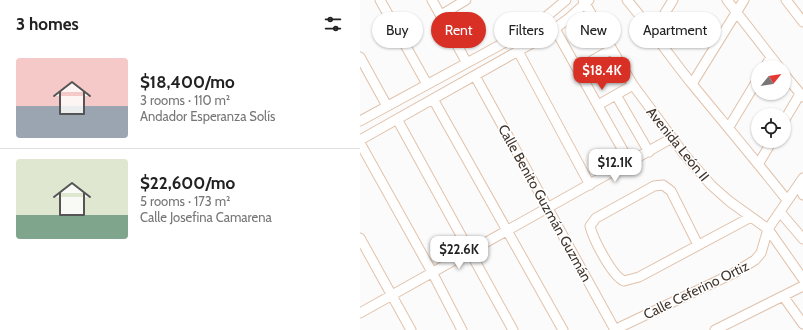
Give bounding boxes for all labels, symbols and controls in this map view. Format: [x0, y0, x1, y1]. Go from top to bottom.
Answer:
chip: Buy [372, 12, 423, 48]
chip: Rent [431, 12, 486, 48]
chip: Filters [494, 12, 558, 48]
chip: New [566, 12, 621, 48]
chip: Apartment [629, 12, 721, 48]
icon: filters [322, 13, 344, 35]
text: 3 homes [16, 14, 79, 34]
pin: $18.4K [569, 57, 635, 91]
north arrow [751, 60, 791, 100]
map controls [751, 60, 791, 148]
text: $18.4K [582, 62, 622, 78]
text: $18,400/mo [140, 72, 235, 92]
icon: home [48, 74, 96, 122]
text: 3 rooms · 110 m² [140, 92, 230, 108]
street label: Avenida León II [643, 103, 713, 185]
text: Andador Esperanza Solís [140, 108, 275, 124]
button: locate [751, 108, 791, 148]
street label: Calle Benito Guzmán Guzmán [494, 121, 596, 285]
pin: $12.1K [582, 149, 648, 183]
text: $12.1K [598, 154, 632, 170]
text: $22,600/mo [140, 173, 235, 193]
icon: home [48, 175, 96, 223]
text: 5 rooms · 173 m² [140, 193, 230, 209]
text: Calle Josefina Camarena [140, 209, 272, 225]
pin: $22.6K [426, 236, 492, 270]
text: $22.6K [439, 241, 479, 257]
street label: Calle Ceferino Ortiz [640, 257, 752, 323]

